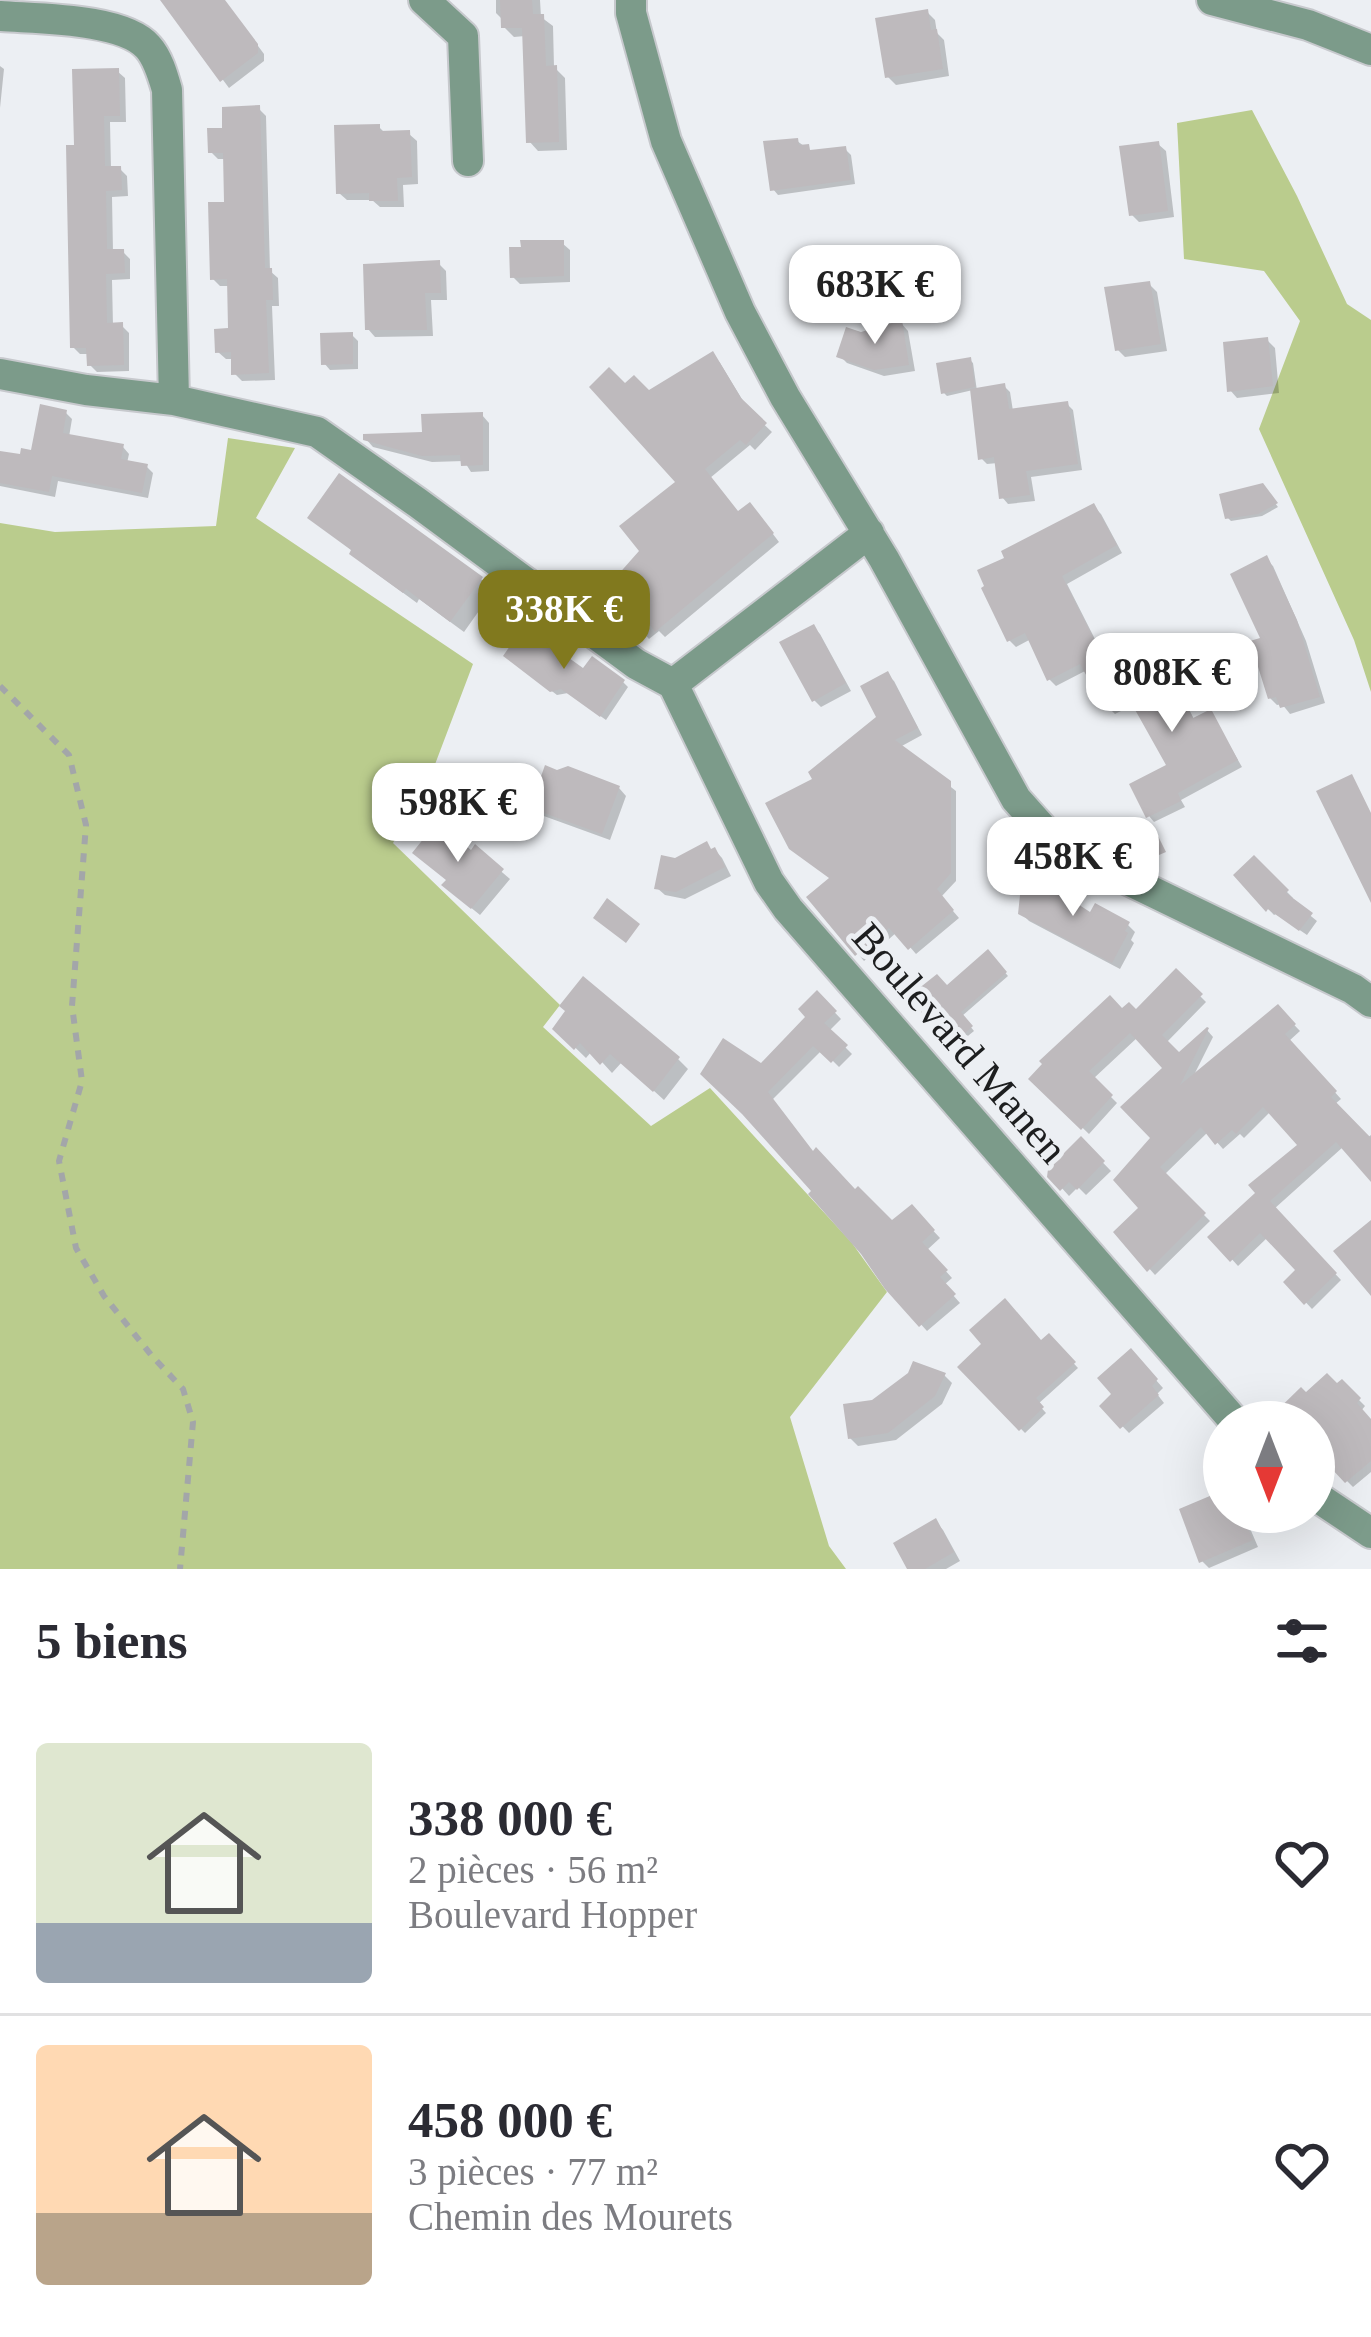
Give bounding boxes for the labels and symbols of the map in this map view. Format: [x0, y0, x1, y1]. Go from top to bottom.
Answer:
pin: 683K € [777, 245, 973, 347]
pin: 338K € [466, 570, 662, 672]
pin: 808K € [1074, 633, 1270, 735]
pin: 598K € [360, 763, 556, 865]
pin: 458K € [975, 817, 1171, 919]
street label: Boulevard Manen [844, 914, 1076, 1172]
north arrow [1203, 1401, 1335, 1533]

